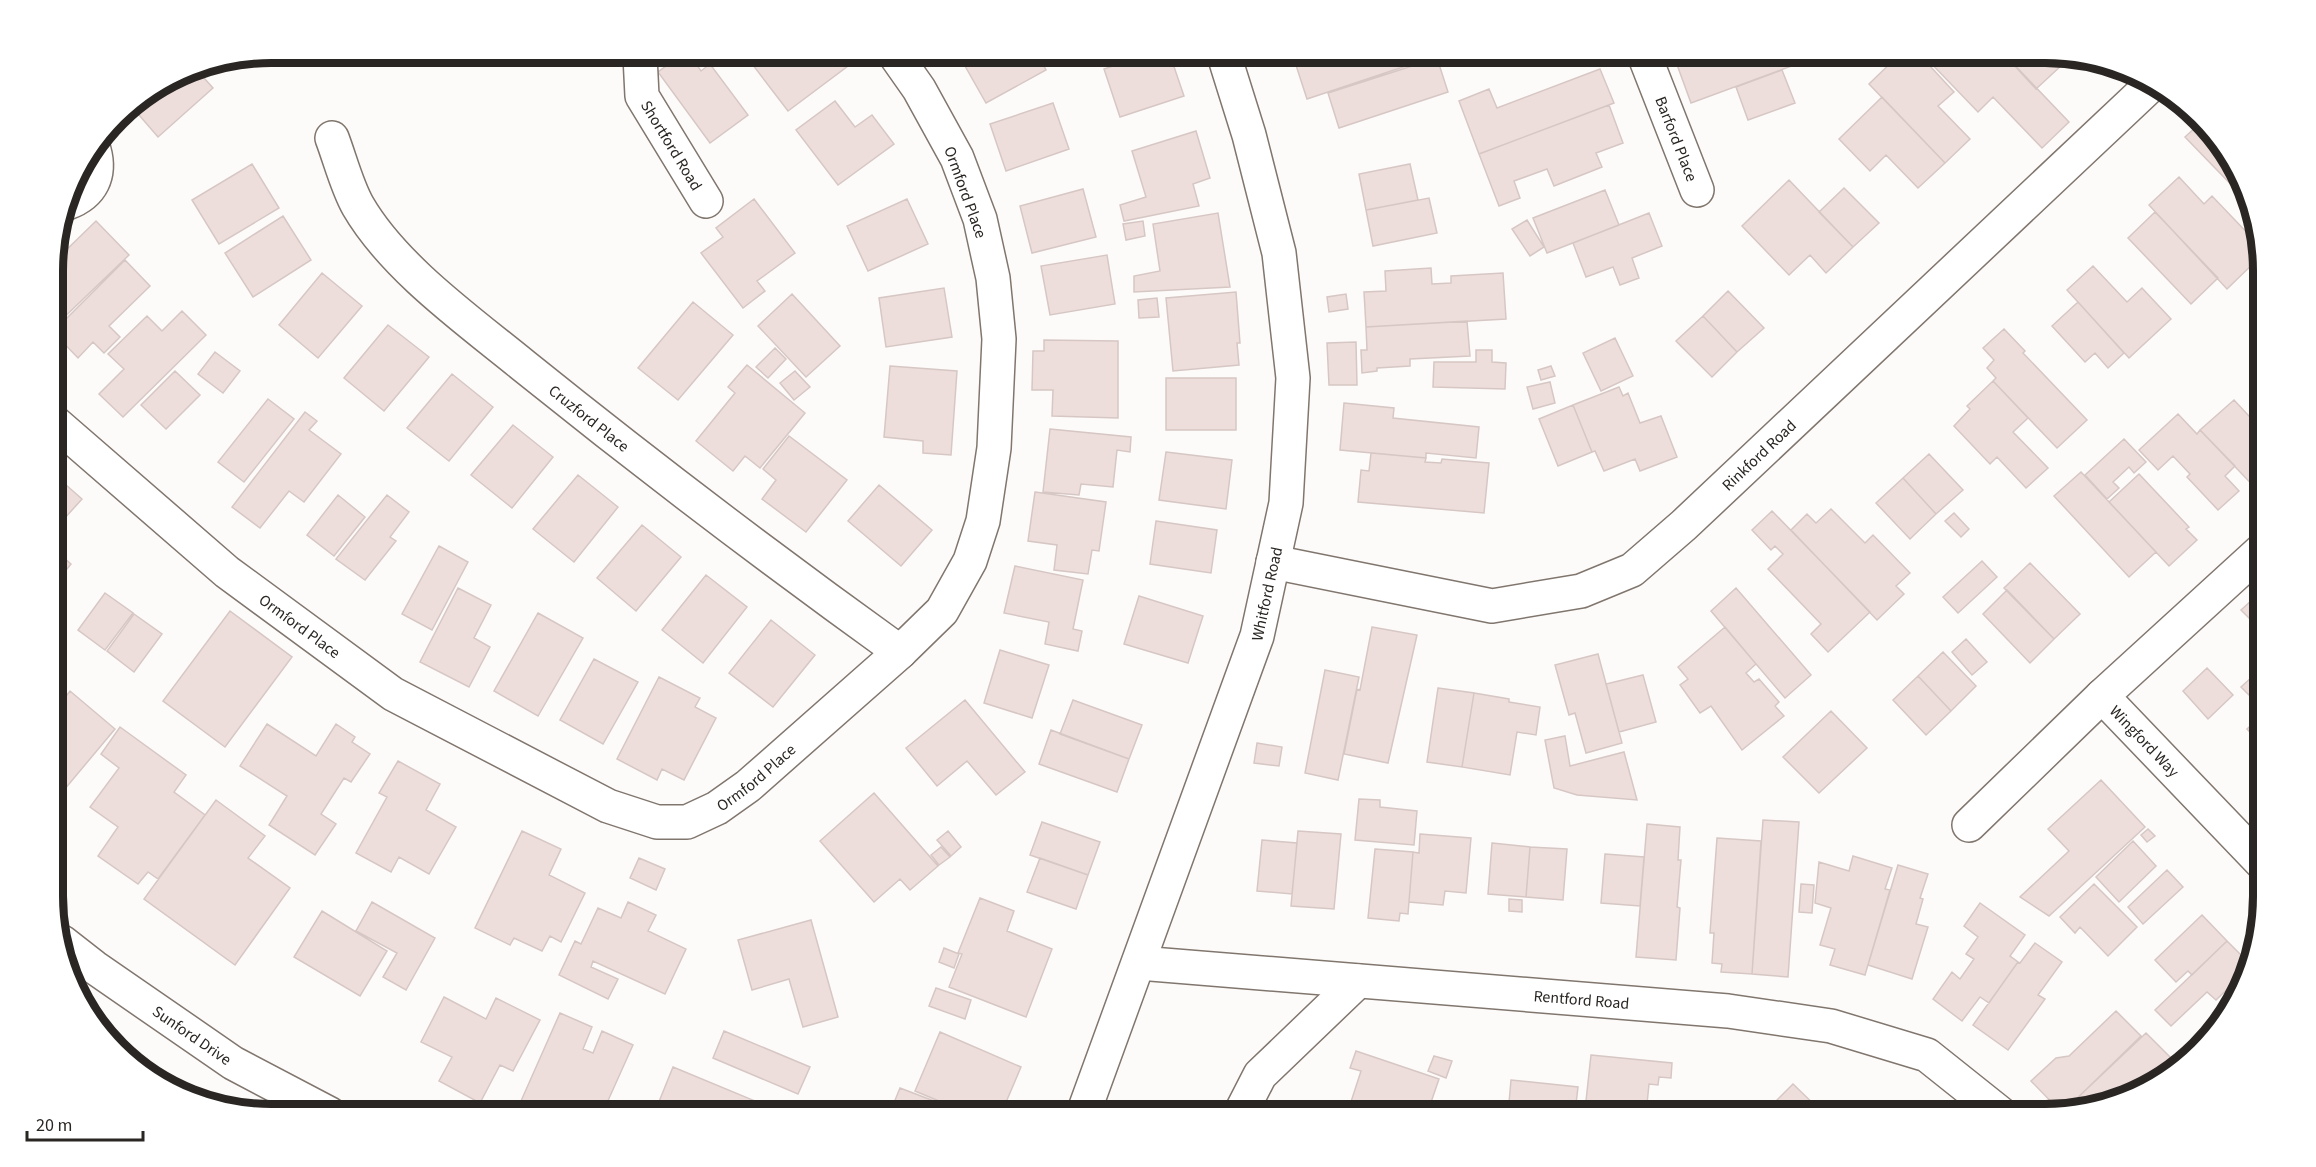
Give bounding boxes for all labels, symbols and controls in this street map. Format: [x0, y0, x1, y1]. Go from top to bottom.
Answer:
street label: Barford Place [1649, 93, 1703, 185]
street label: Shortford Road [635, 96, 707, 195]
street label: Ormford Place [938, 143, 992, 241]
street label: Cruzford Place [544, 380, 634, 457]
street label: Rinkford Road [1717, 415, 1801, 496]
street label: Whitford Road [1246, 545, 1288, 643]
street label: Ormford Place [254, 589, 345, 664]
street label: Wingford Way [2104, 701, 2184, 783]
street label: Ormford Place [712, 739, 801, 817]
street label: Rentford Road [1533, 985, 1630, 1015]
street label: Sunford Drive [148, 1001, 236, 1071]
scale bar [27, 1104, 142, 1142]
text: 20 m [36, 1113, 72, 1138]

